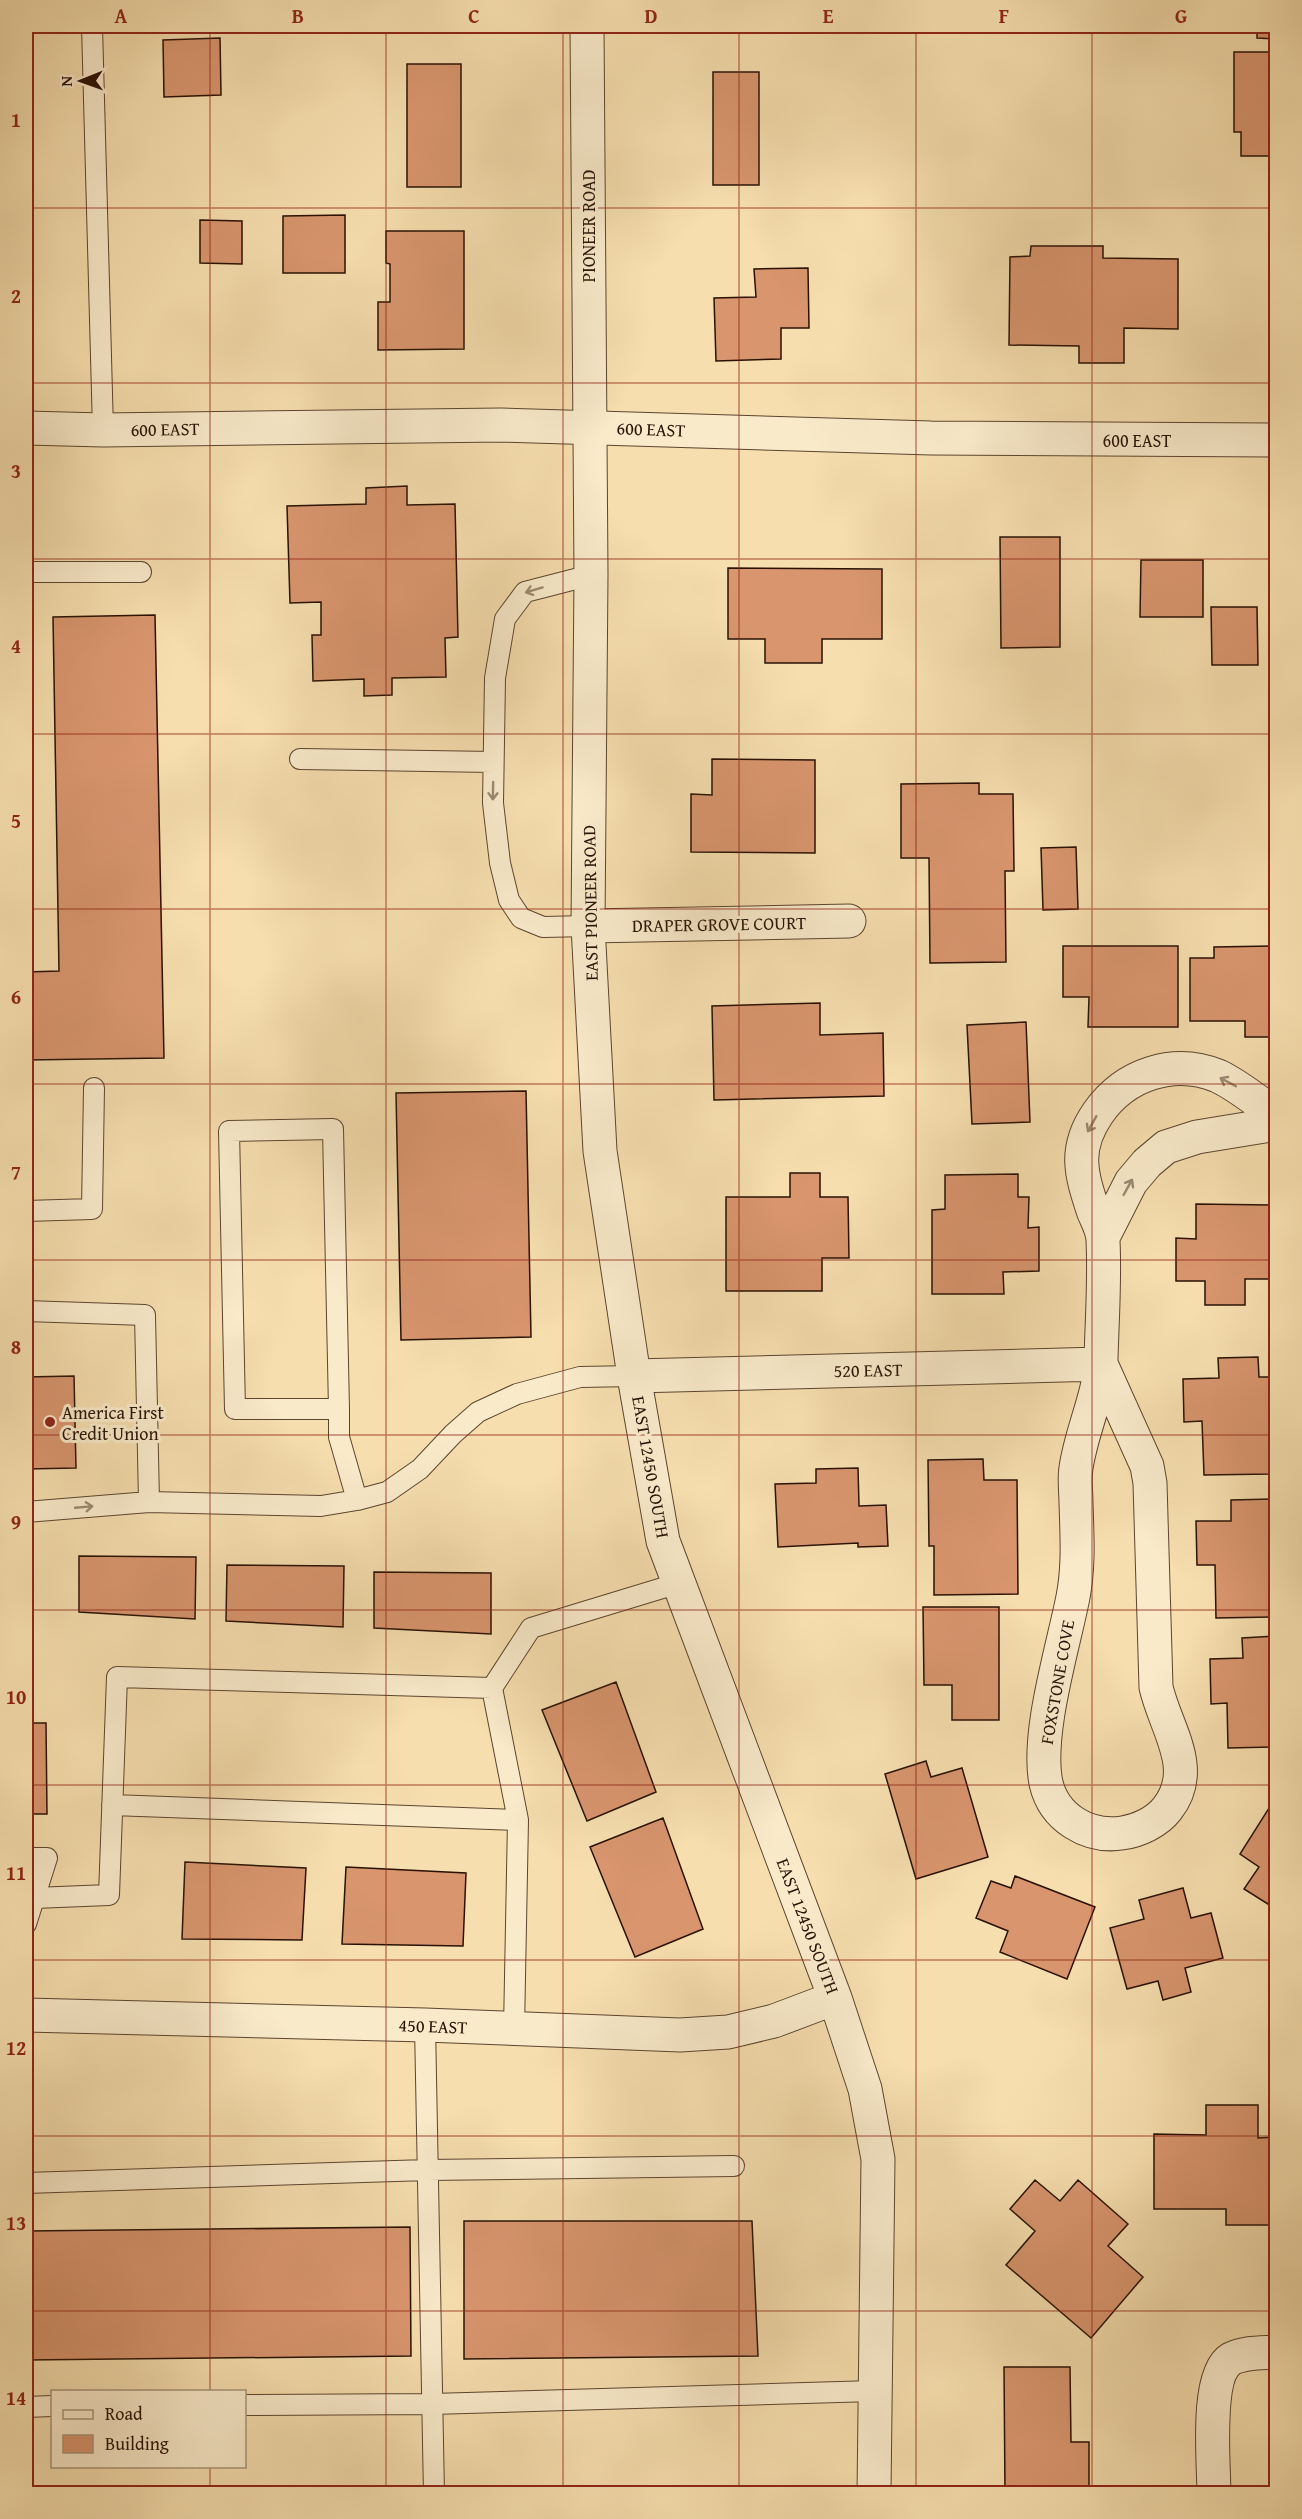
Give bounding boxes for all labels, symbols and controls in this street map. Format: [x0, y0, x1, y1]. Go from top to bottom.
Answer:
text: A [115, 1, 128, 30]
text: B [292, 1, 304, 30]
text: C [468, 1, 480, 30]
text: D [644, 1, 658, 30]
text: E [823, 1, 834, 30]
text: F [999, 1, 1009, 30]
text: G [1175, 1, 1187, 30]
north arrow [51, 51, 111, 111]
text: N [54, 75, 78, 87]
text: 1 [11, 105, 21, 134]
street label: PIONEER ROAD [575, 169, 602, 283]
text: 2 [11, 281, 21, 310]
street label: 600 EAST [616, 414, 686, 444]
street label: 600 EAST [130, 415, 200, 443]
street label: 600 EAST [1103, 427, 1171, 454]
text: 3 [11, 456, 21, 485]
one-way arrow [525, 585, 544, 596]
text: 4 [11, 631, 21, 660]
one-way arrow [487, 780, 499, 800]
text: 5 [11, 806, 21, 835]
street label: EAST PIONEER ROAD [575, 825, 605, 981]
street label: DRAPER GROVE COURT [632, 909, 806, 939]
text: 6 [11, 982, 21, 1011]
one-way arrow [1220, 1076, 1238, 1087]
one-way arrow [1086, 1115, 1098, 1132]
text: 7 [11, 1157, 21, 1186]
one-way arrow [1123, 1179, 1135, 1196]
text: 8 [11, 1332, 21, 1361]
street label: 520 EAST [833, 1356, 903, 1384]
street label: EAST 12450 SOUTH [625, 1394, 677, 1540]
place label: America First Credit Union [62, 1399, 164, 1447]
marker: America First Credit Union [43, 1415, 57, 1429]
one-way arrow [73, 1502, 93, 1513]
text: 9 [11, 1507, 21, 1536]
street label: FOXSTONE COVE [1033, 1618, 1081, 1746]
text: 10 [6, 1682, 26, 1711]
street label: EAST 12450 SOUTH [770, 1854, 846, 1998]
text: 11 [6, 1858, 26, 1887]
street label: 450 EAST [398, 2011, 468, 2041]
text: 12 [6, 2033, 26, 2062]
text: 13 [6, 2208, 26, 2237]
text: 14 [6, 2383, 26, 2412]
legend [51, 2390, 246, 2468]
text: Road [105, 2400, 143, 2427]
text: Building [105, 2430, 169, 2457]

